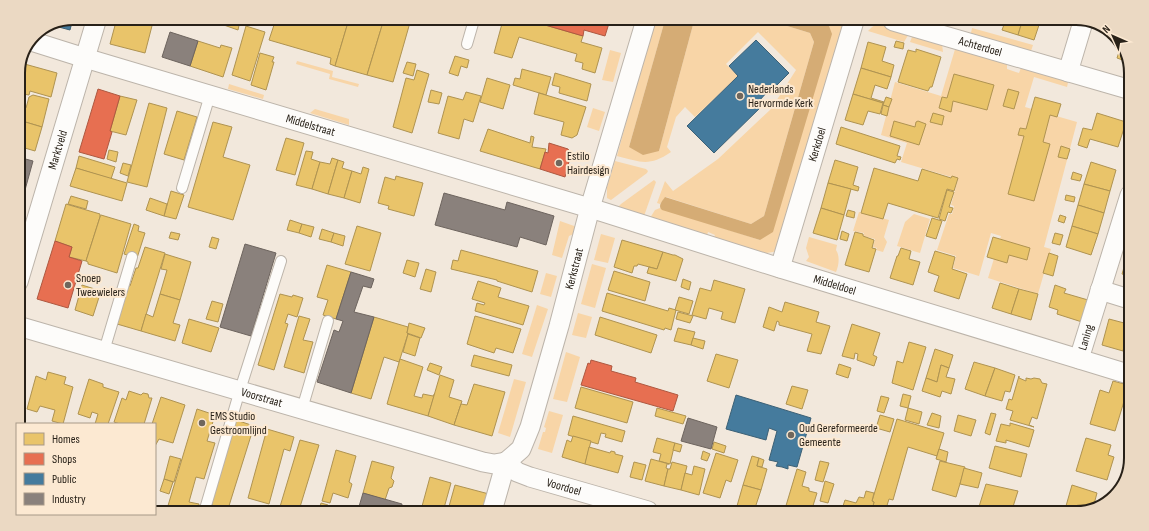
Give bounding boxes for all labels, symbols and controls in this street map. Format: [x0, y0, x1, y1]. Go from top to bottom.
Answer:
north arrow [1093, 16, 1133, 56]
text: N [1100, 23, 1113, 36]
street label: Achterdoel [956, 33, 1004, 60]
place label: Nederlands Hervormde Kerk [748, 82, 813, 111]
marker: Nederlands Hervormde Kerk [735, 91, 745, 101]
street label: Middelstraat [284, 111, 337, 140]
street label: Kerkdoel [805, 126, 829, 163]
street label: Marktveld [45, 128, 71, 171]
place label: Estilo Hairdesign [567, 149, 610, 178]
marker: Estilo Hairdesign [554, 158, 564, 168]
street label: Kerkstraat [561, 246, 587, 291]
place label: Snoep Tweewielers [76, 271, 125, 300]
street label: Middeldoel [812, 271, 858, 298]
marker: Snoep Tweewielers [63, 280, 73, 290]
street label: Laning [1075, 322, 1097, 352]
street label: Voorstraat [239, 384, 285, 411]
place label: EMS Studio Gestroomlijnd [210, 409, 267, 438]
marker: EMS Studio Gestroomlijnd [197, 418, 207, 428]
place label: Oud Gereformeerde Gemeente [799, 421, 878, 450]
legend [16, 423, 156, 515]
marker: Oud Gereformeerde Gemeente [786, 430, 796, 440]
text: Homes [52, 432, 80, 447]
text: Shops [52, 452, 77, 467]
text: Public [52, 472, 77, 487]
street label: Voordoel [545, 475, 583, 499]
text: Industry [52, 492, 86, 507]

